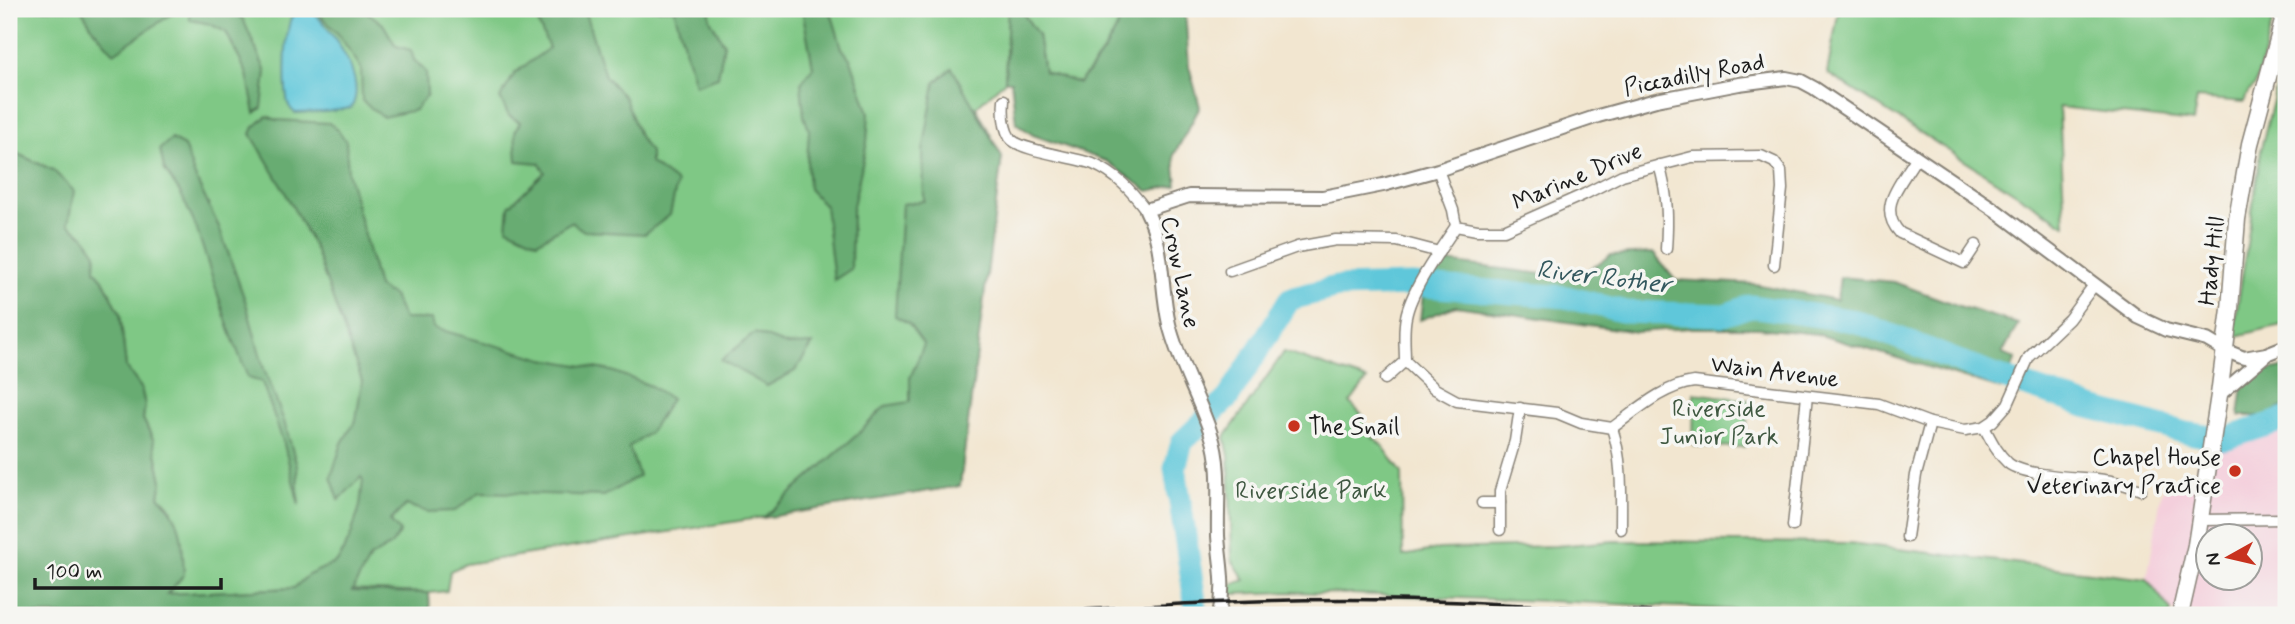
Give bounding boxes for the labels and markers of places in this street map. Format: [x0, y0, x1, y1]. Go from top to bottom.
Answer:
place label: The Snail [1308, 412, 1400, 443]
marker: The Snail [1286, 418, 1302, 434]
place label: Chapel House Veterinary Practice [2027, 443, 2221, 502]
marker: Chapel House Veterinary Practice [2227, 463, 2243, 479]

